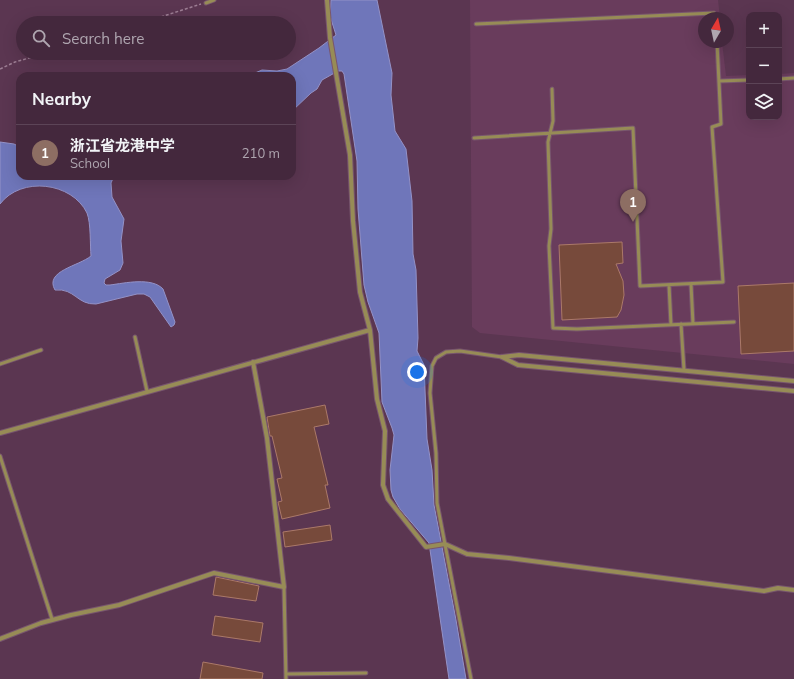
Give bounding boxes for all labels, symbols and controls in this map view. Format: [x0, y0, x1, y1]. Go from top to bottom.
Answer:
north arrow [698, 12, 734, 48]
map controls [746, 12, 782, 120]
button: + [746, 12, 782, 48]
search box [16, 16, 296, 60]
icon: search [30, 27, 52, 49]
text: Search here [62, 29, 144, 48]
button: − [746, 48, 782, 84]
button: layers [746, 84, 782, 120]
text: Nearby [32, 88, 91, 109]
text: 浙江省龙港中学 [70, 136, 175, 155]
text: 1 [41, 145, 49, 161]
text: 210 m [242, 145, 280, 161]
text: School [70, 155, 110, 171]
pin: 1 [620, 189, 646, 222]
your location [407, 362, 427, 382]

